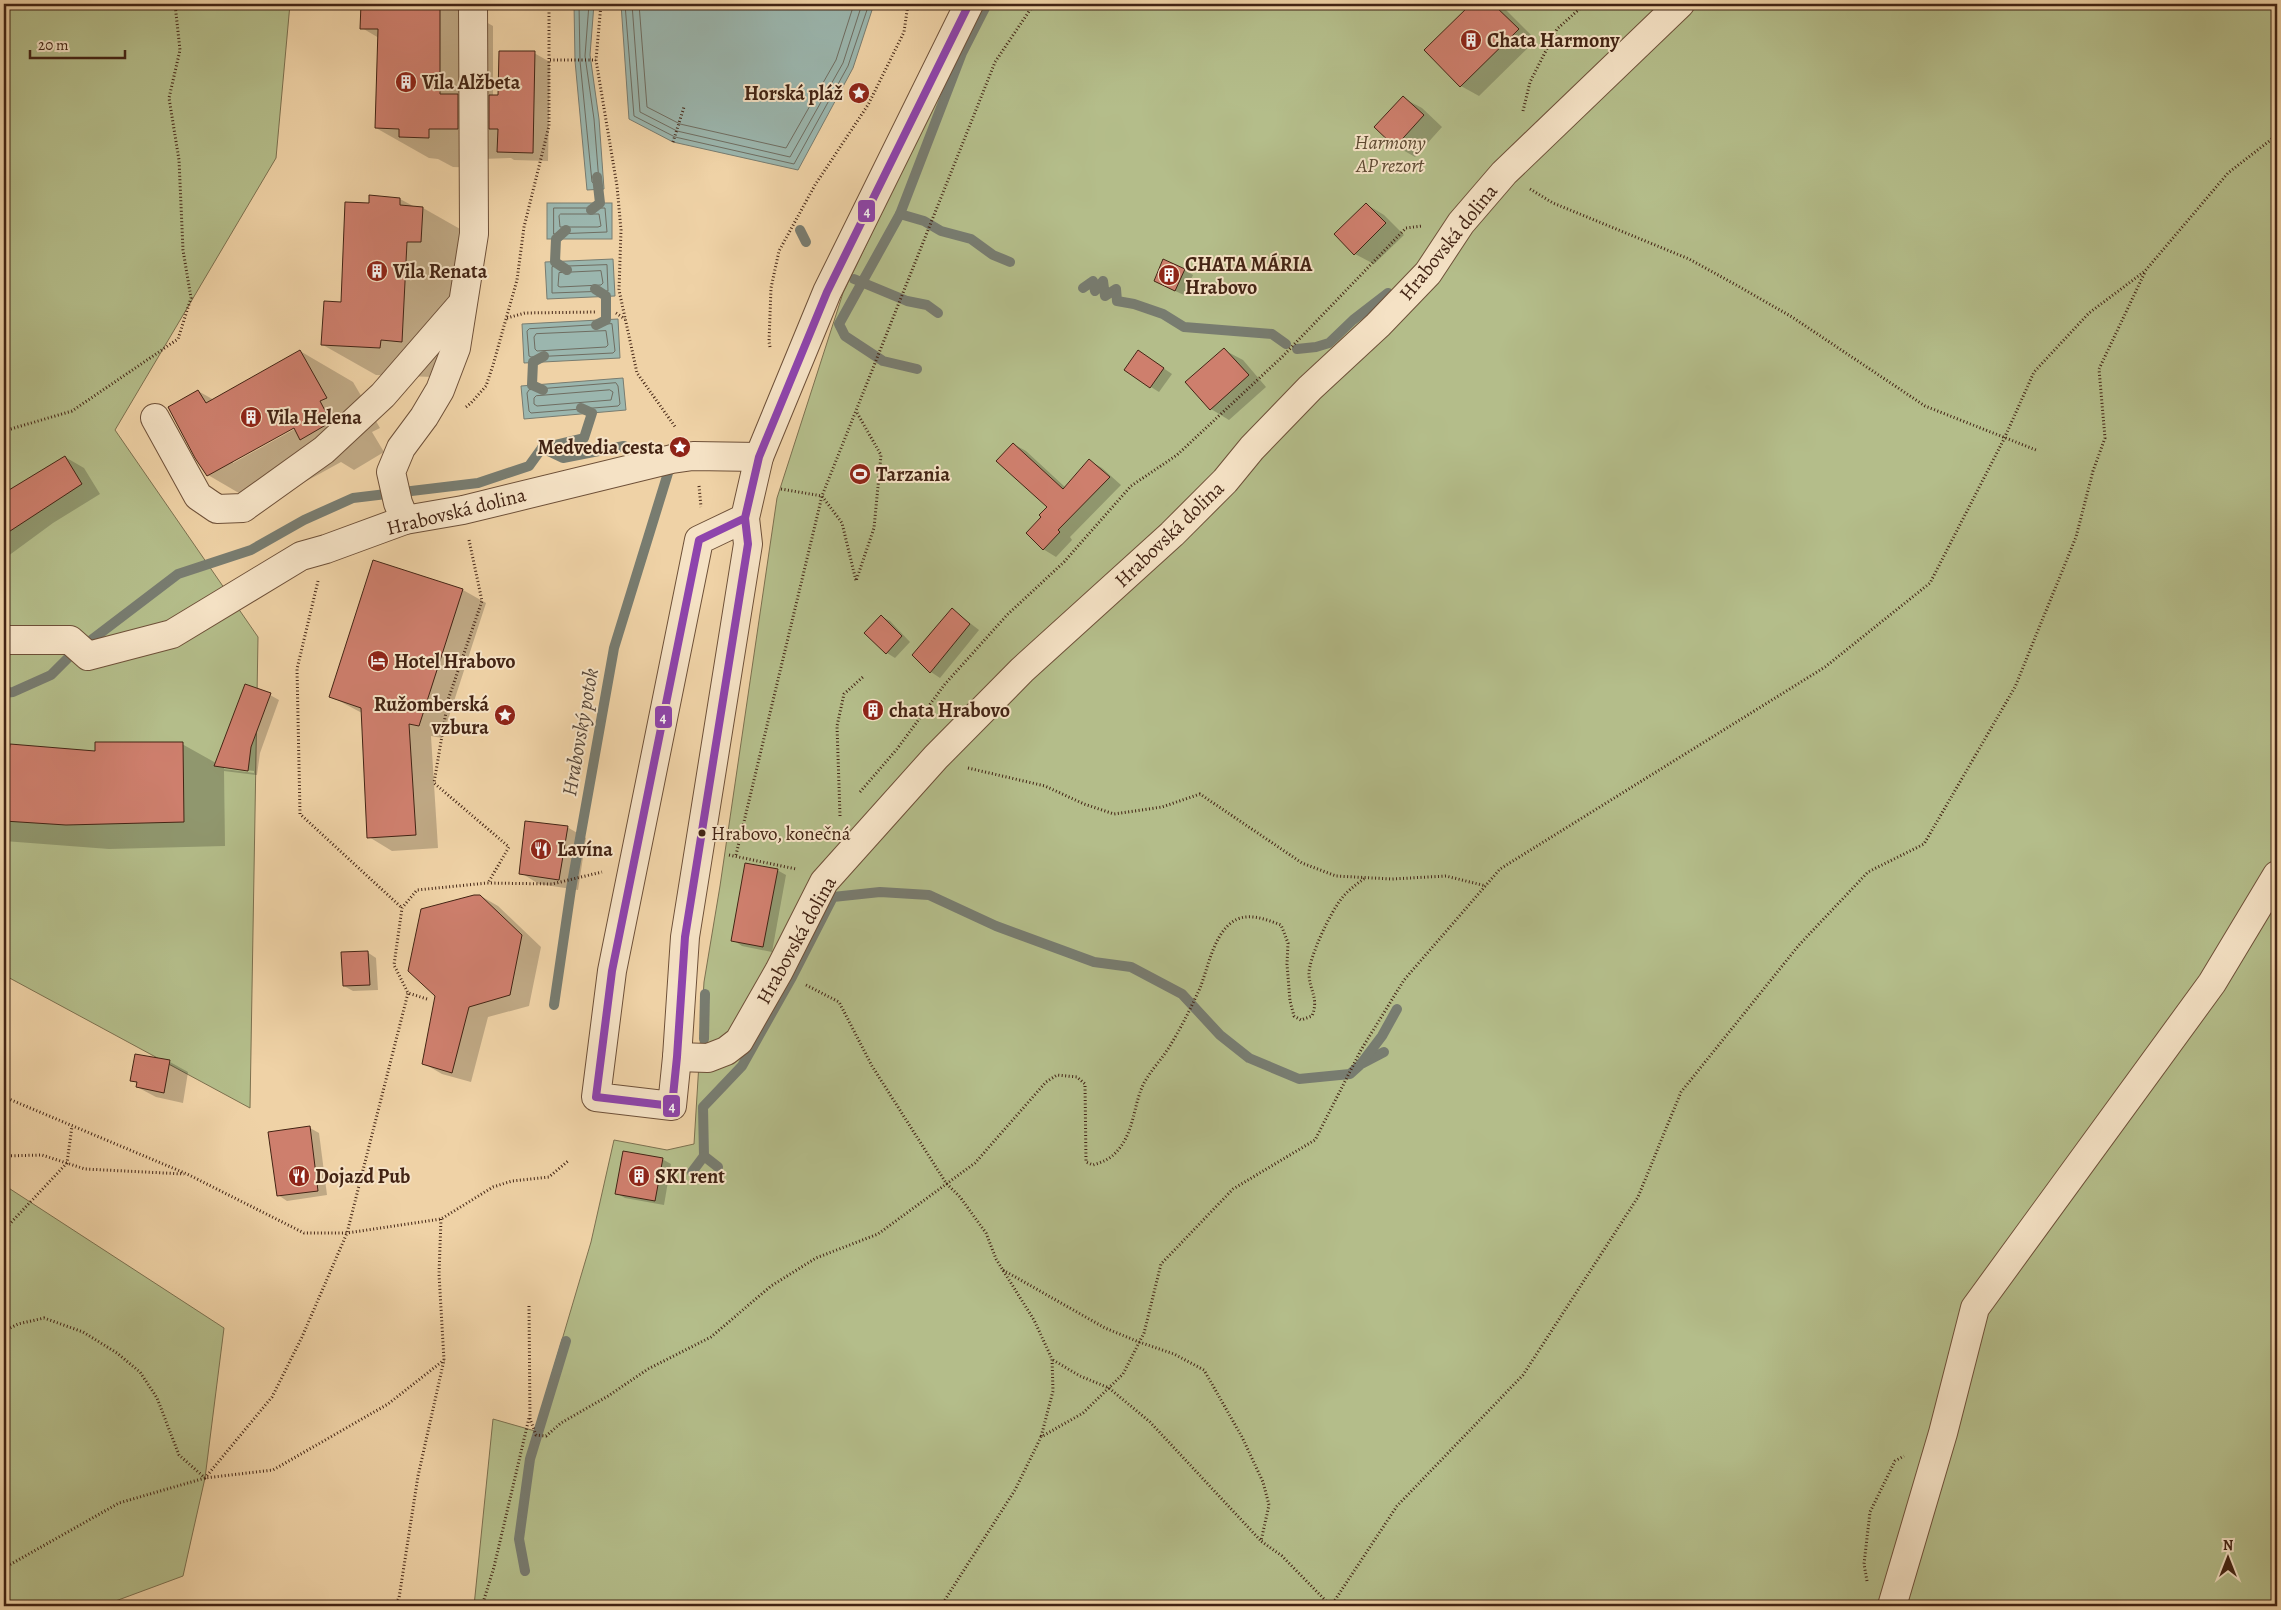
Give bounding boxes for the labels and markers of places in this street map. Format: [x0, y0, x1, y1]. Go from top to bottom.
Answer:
place label: Chata Harmony [1487, 27, 1620, 54]
building icon: Chata Harmony [1459, 28, 1483, 52]
place label: Vila Alžbeta [421, 69, 521, 96]
building icon: Vila Alžbeta [394, 70, 418, 94]
place label: Horská pláž [744, 80, 843, 107]
place icon: Horská pláž [847, 81, 871, 105]
place label: CHATA MÁRIA Hrabovo [1185, 251, 1313, 301]
place label: Vila Renata [392, 258, 488, 285]
building icon: Vila Renata [365, 259, 389, 283]
building icon: CHATA MÁRIA Hrabovo [1157, 263, 1181, 287]
place label: Vila Helena [266, 404, 362, 431]
building icon: Vila Helena [239, 405, 263, 429]
place label: Medvedia cesta [537, 434, 664, 461]
place icon: Medvedia cesta [668, 435, 692, 459]
place label: Tarzania [876, 461, 950, 488]
sports icon: Tarzania [848, 462, 872, 486]
place label: Hotel Hrabovo [394, 648, 516, 675]
hotel icon: Hotel Hrabovo [366, 649, 390, 673]
place label: Ružomberská vzbura [374, 691, 489, 741]
place label: chata Hrabovo [889, 697, 1010, 724]
building icon: chata Hrabovo [861, 698, 885, 722]
place icon: Ružomberská vzbura [493, 703, 517, 727]
place label: Hrabovo, konečná [711, 821, 851, 847]
marker: Hrabovo, konečná [697, 828, 707, 838]
place label: Lavína [557, 836, 613, 863]
restaurant icon: Lavína [529, 837, 553, 861]
place label: Dojazd Pub [315, 1163, 410, 1190]
place label: SKI rent [655, 1163, 725, 1190]
restaurant icon: Dojazd Pub [287, 1164, 311, 1188]
building icon: SKI rent [627, 1164, 651, 1188]

